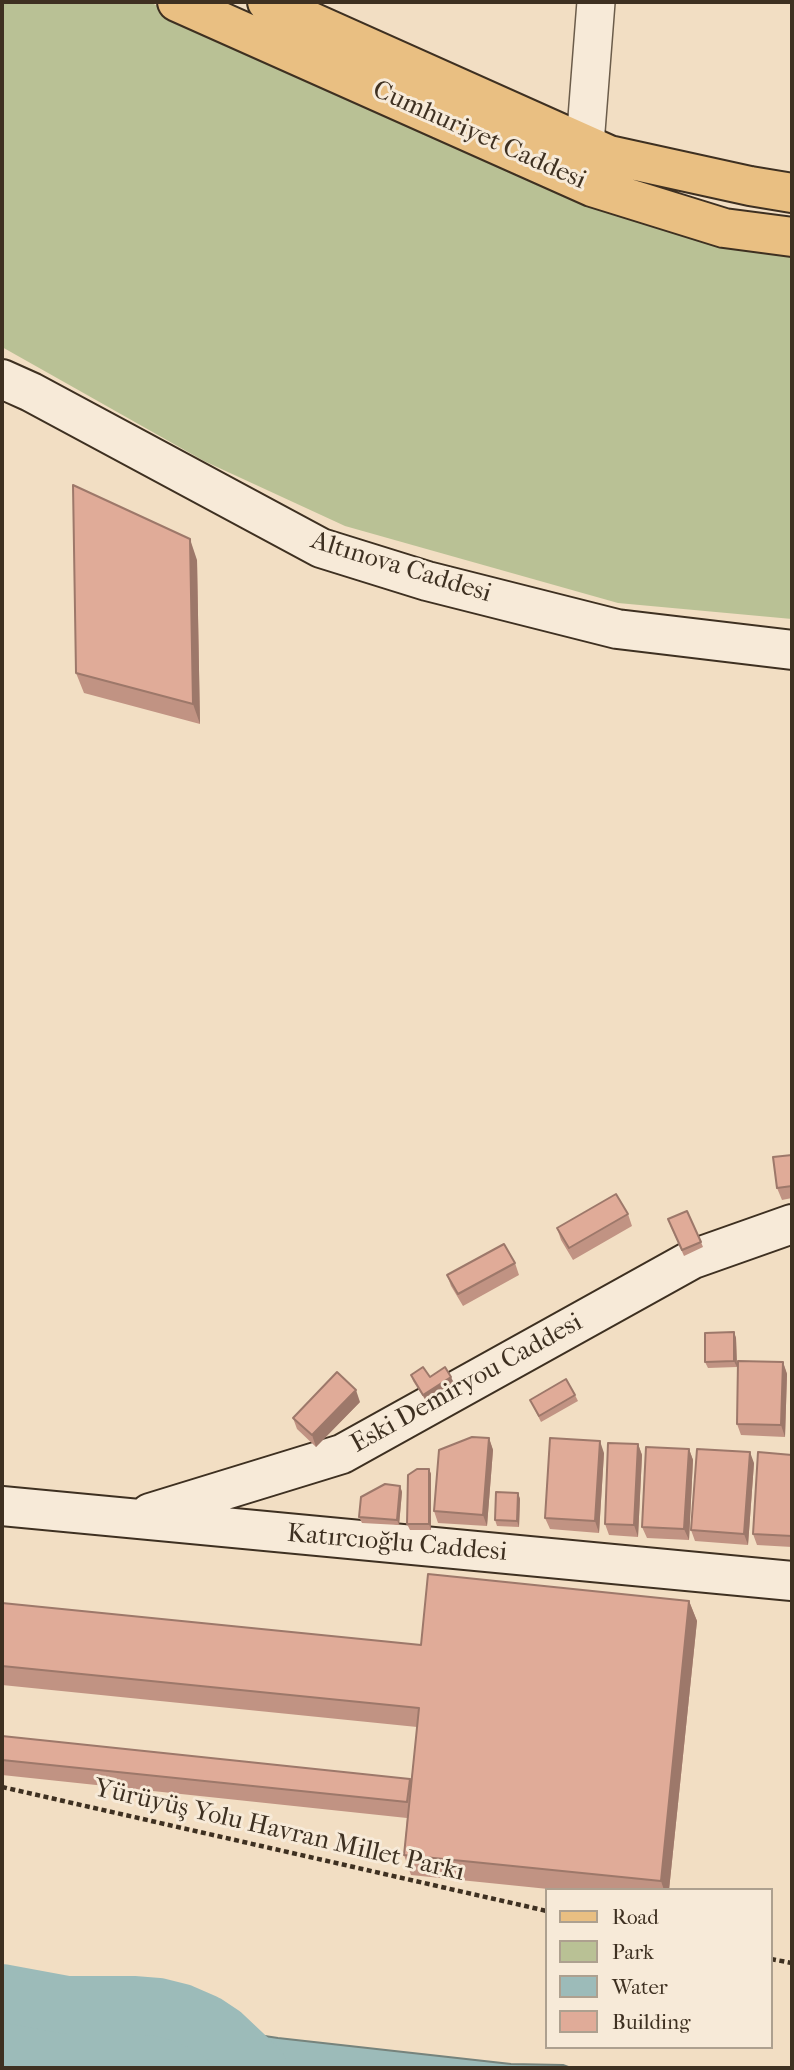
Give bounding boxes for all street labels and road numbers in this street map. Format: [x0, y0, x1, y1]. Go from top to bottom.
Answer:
street label: Cumhuriyet Caddesi [368, 75, 590, 197]
street label: Altınova Caddesi [307, 526, 495, 610]
street label: Eski Demiryou Caddesi [346, 1307, 588, 1461]
street label: Katırcıoğlu Caddesi [286, 1519, 508, 1569]
street label: Yürüyüş Yolu Havran Millet Parkı [91, 1773, 467, 1889]

